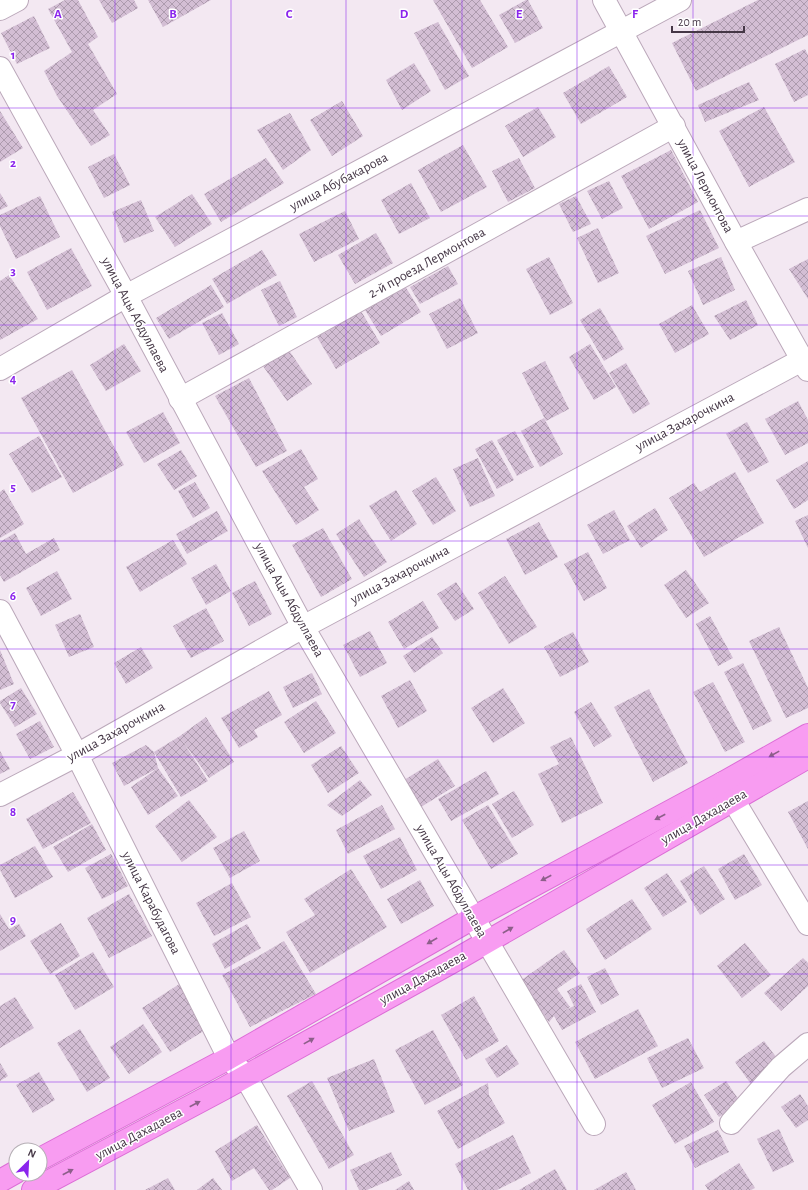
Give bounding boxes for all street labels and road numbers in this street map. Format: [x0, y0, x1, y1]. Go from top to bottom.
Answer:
street label: улица Лермонтова [674, 136, 736, 236]
street label: улица Абубакарова [287, 150, 391, 214]
street label: 2-й проезд Лермонтова [366, 225, 488, 301]
street label: улица Ацы Абдуллаева [98, 254, 172, 375]
street label: улица Захарочкина [633, 390, 737, 454]
street label: улица Ацы Абдуллаева [251, 540, 327, 660]
street label: улица Захарочкина [348, 543, 452, 607]
street label: улица Захарочкина [64, 699, 168, 765]
street label: улица Дахадаева [658, 787, 750, 848]
street label: улица Ацы Абдуллаева [412, 821, 489, 941]
street label: улица Карабудагова [119, 848, 183, 957]
street label: улица Дахадаева [377, 948, 469, 1008]
street label: улица Дахадаева [92, 1105, 185, 1163]

